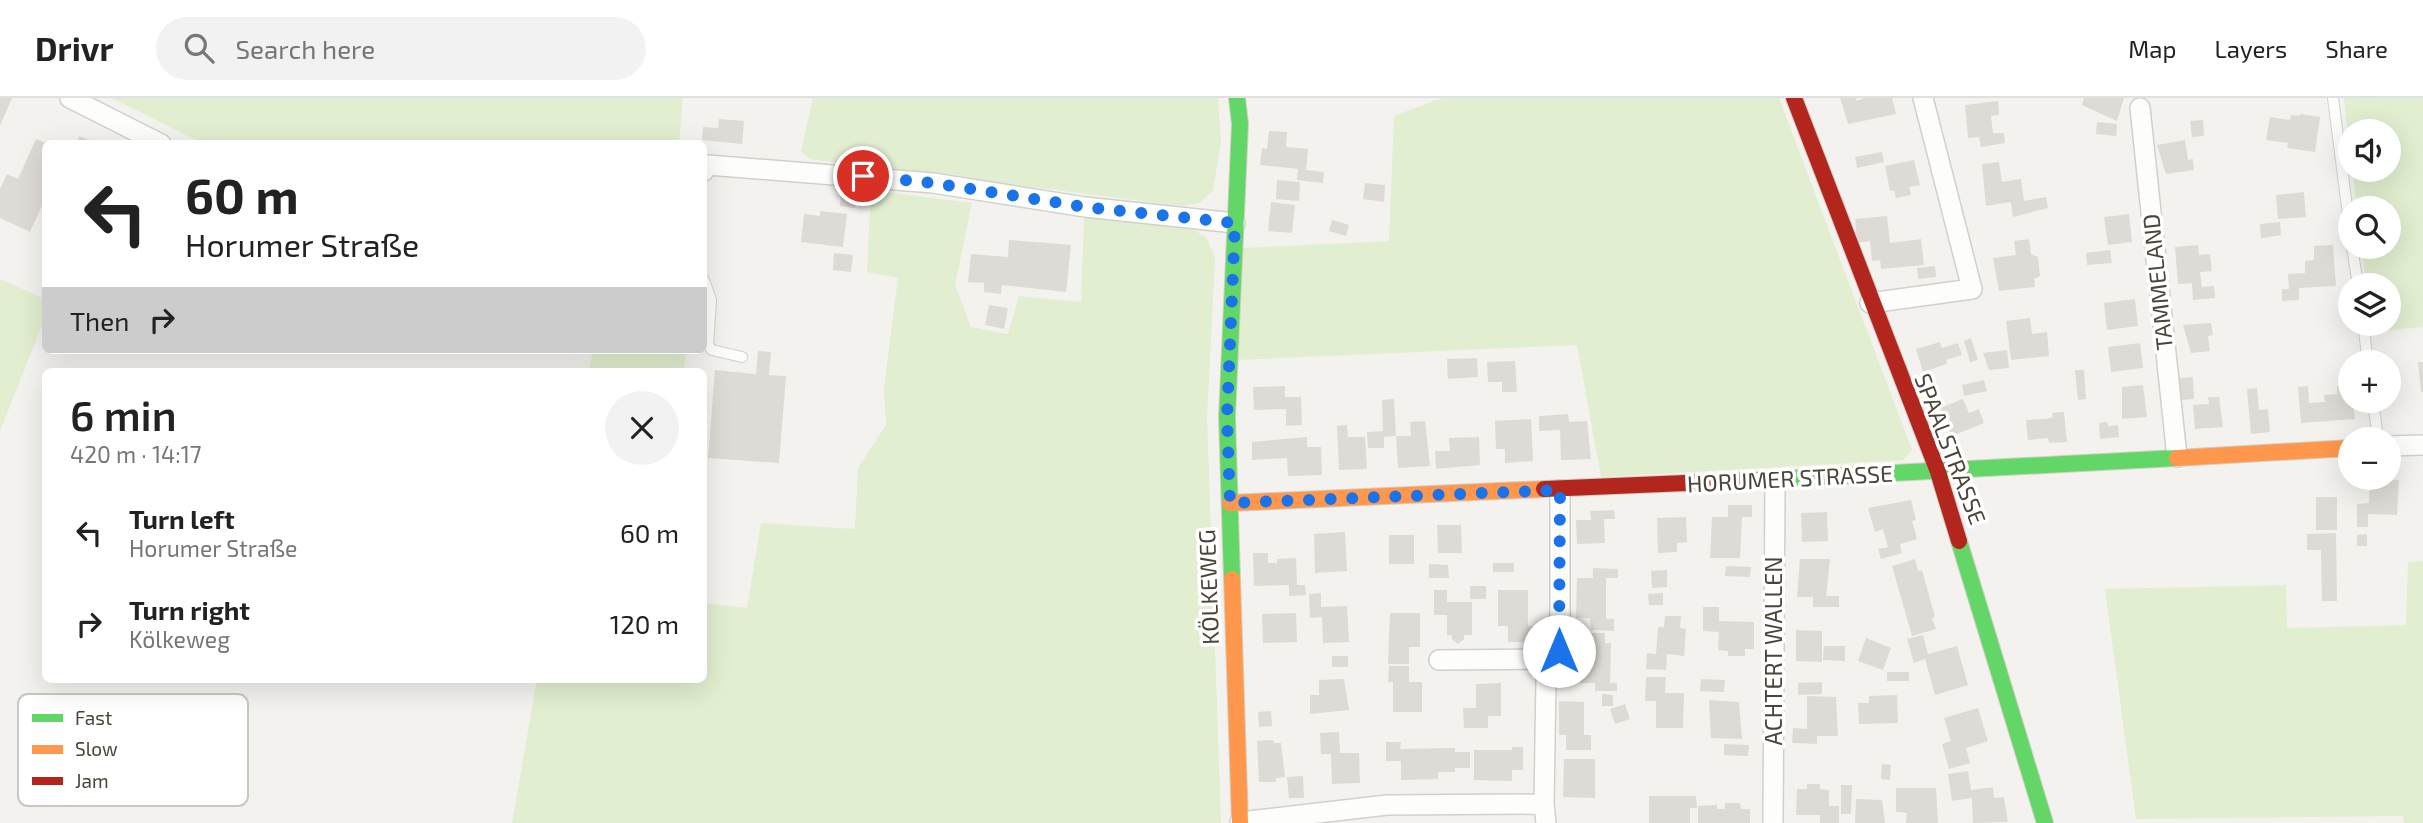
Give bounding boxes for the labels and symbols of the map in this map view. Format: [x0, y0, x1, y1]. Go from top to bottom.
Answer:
pin [833, 146, 893, 206]
street label: TAMMELAND [2136, 212, 2178, 352]
street label: SPAALSTRASSE [1909, 369, 1993, 528]
street label: HORUMER STRASSE [1686, 459, 1894, 497]
street label: KÖLKEWEG [1192, 529, 1224, 645]
street label: ACHTERT WALLEN [1759, 557, 1787, 745]
position arrow [1522, 614, 1596, 688]
legend [18, 694, 248, 806]
text: Fast [75, 706, 112, 729]
text: Slow [75, 737, 118, 760]
text: Jam [75, 769, 109, 792]

